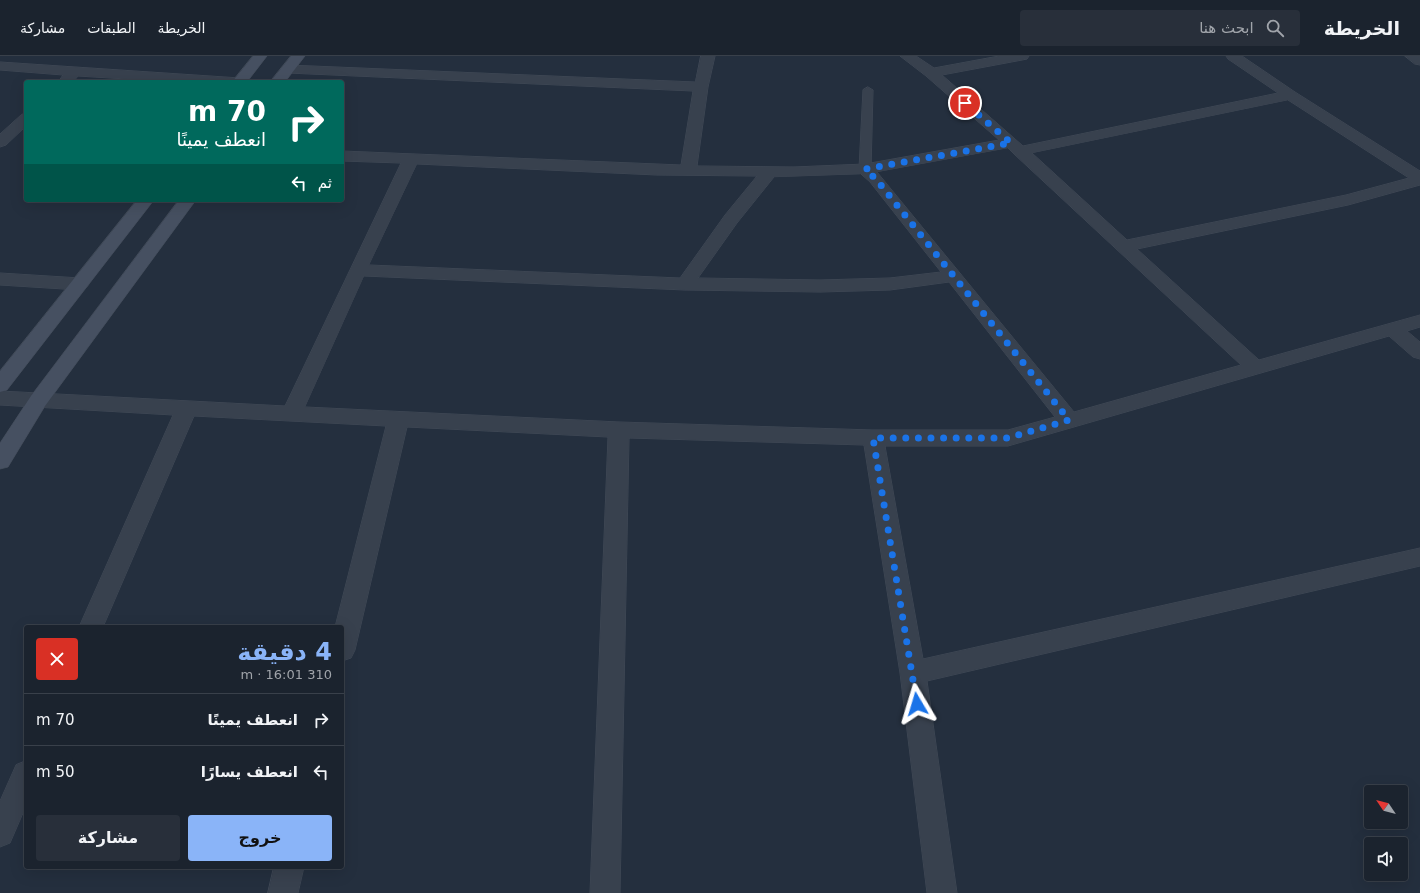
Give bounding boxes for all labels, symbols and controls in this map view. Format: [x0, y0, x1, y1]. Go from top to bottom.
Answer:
search box [1020, 10, 1300, 46]
icon: search [1264, 17, 1286, 39]
text: الخريطة [1324, 17, 1400, 39]
text: ابحث هنا [1199, 19, 1254, 37]
text: مشاركة [20, 20, 65, 36]
text: الطبقات [87, 20, 136, 36]
text: الخريطة [158, 20, 205, 36]
pin [948, 86, 982, 120]
icon: arrive [954, 92, 976, 114]
text: 70 m [188, 95, 266, 128]
icon: right [280, 96, 332, 148]
text: انعطف يمينًا [176, 129, 266, 150]
icon: left [288, 172, 310, 194]
text: ثم [318, 174, 332, 192]
button: close [36, 638, 78, 680]
text: 4 دقيقة [237, 638, 332, 666]
text: 310 m · 16:01 [241, 667, 332, 682]
position arrow [896, 683, 938, 725]
icon: right [310, 709, 332, 731]
text: 70 m [36, 711, 75, 729]
text: انعطف يمينًا [207, 711, 298, 729]
icon: left [310, 761, 332, 783]
text: 50 m [36, 763, 75, 781]
text: انعطف يسارًا [201, 763, 298, 781]
north arrow [1364, 785, 1408, 829]
map controls [1364, 785, 1408, 881]
button: مشاركة [36, 815, 180, 861]
button: خروج [188, 815, 332, 861]
button: sound [1364, 837, 1408, 881]

